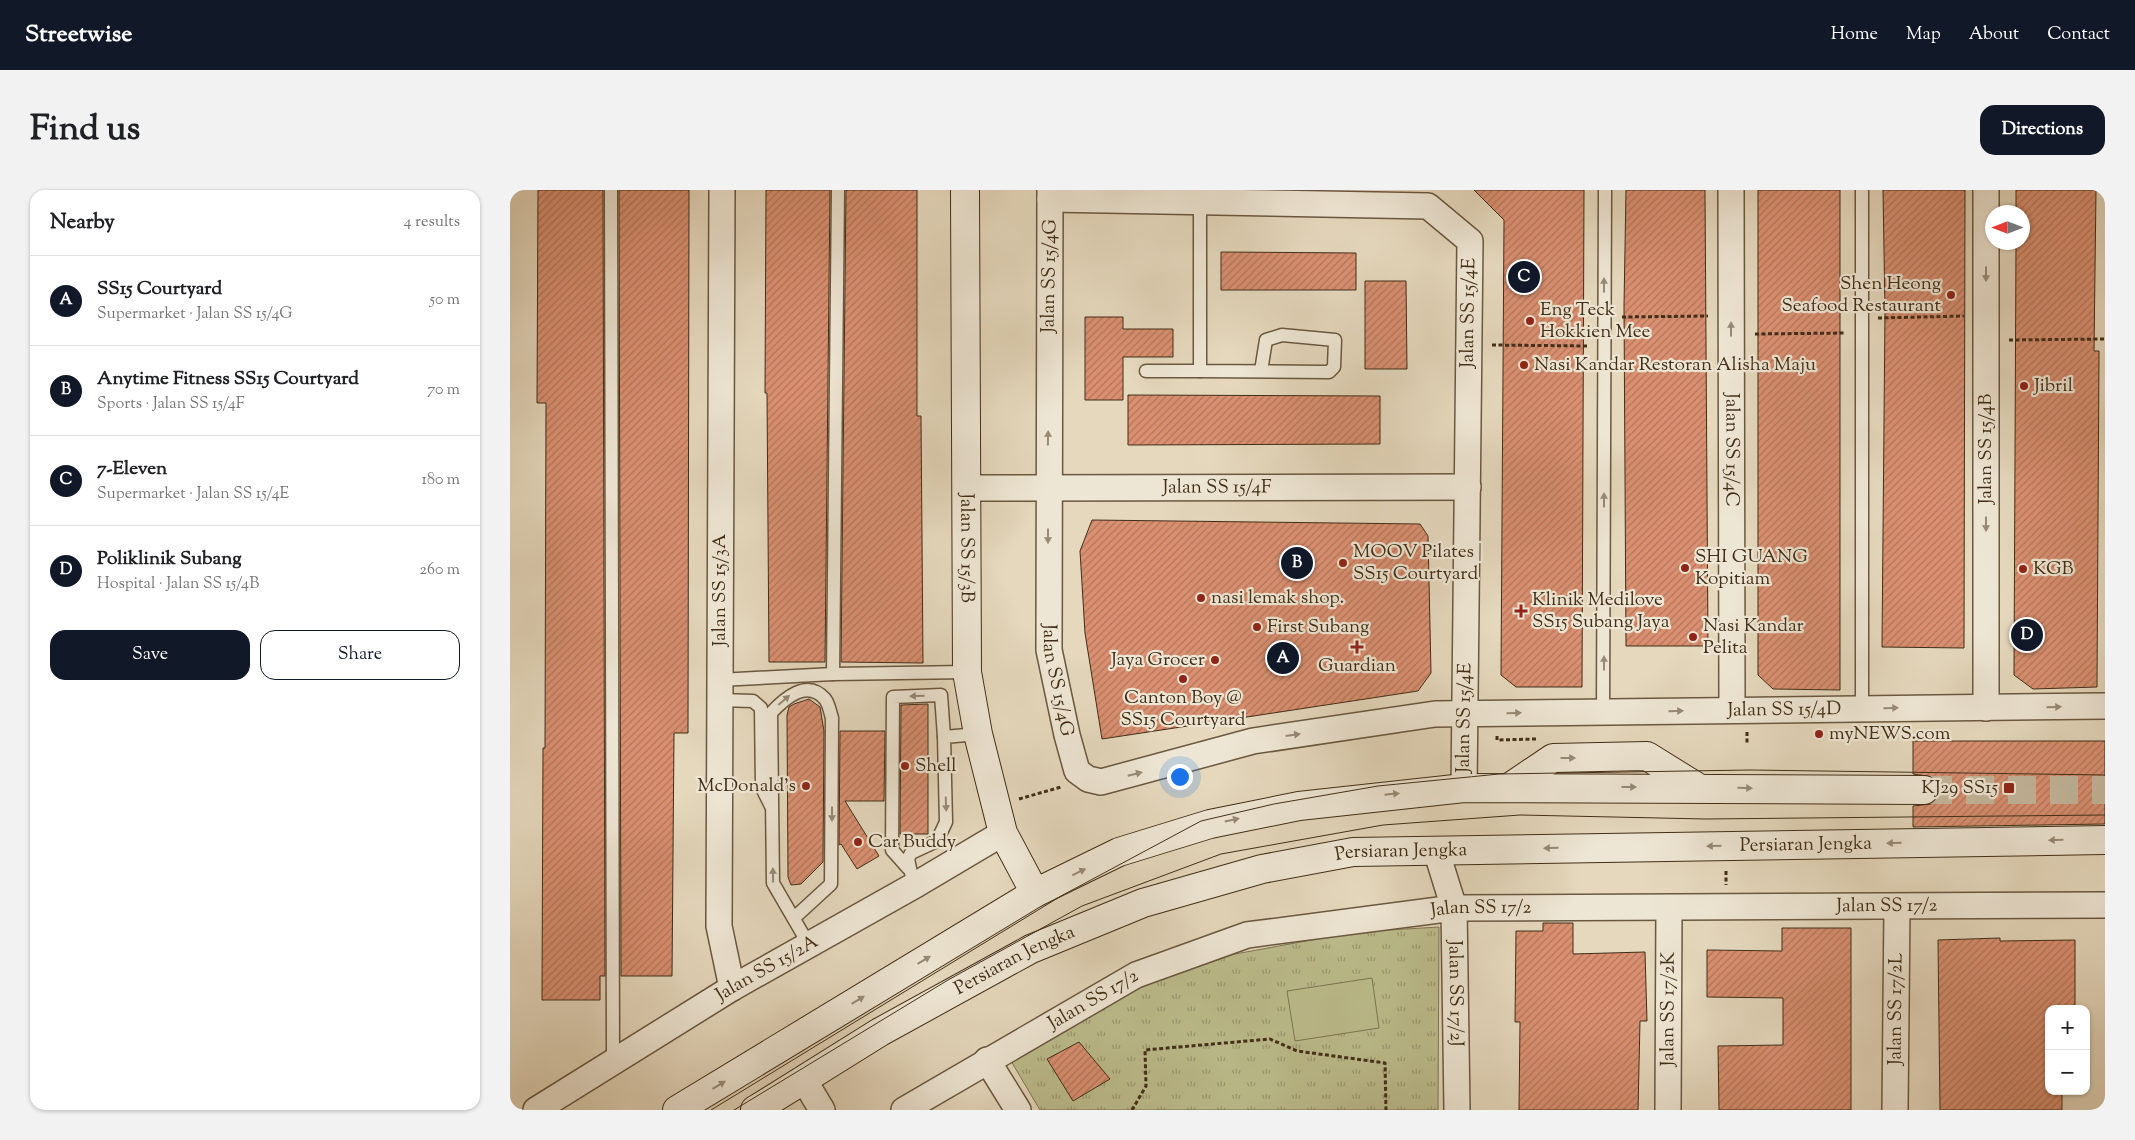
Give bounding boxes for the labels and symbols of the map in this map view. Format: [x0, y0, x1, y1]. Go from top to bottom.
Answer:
north arrow [1985, 205, 2030, 250]
street label: Jalan SS 15/4G [1035, 219, 1064, 334]
street label: Jalan SS 15/4E [1455, 257, 1483, 369]
pin: C [1508, 258, 1540, 296]
one-way arrow [1982, 266, 1990, 282]
place label: Shen Heong Seafood Restaurant [1782, 271, 1941, 320]
one-way arrow [1600, 277, 1608, 293]
marker: Shen Heong Seafood Restaurant [1945, 289, 1957, 301]
place label: Eng Teck Hokkien Mee [1540, 297, 1650, 346]
marker: Eng Teck Hokkien Mee [1524, 315, 1536, 327]
one-way arrow [1727, 321, 1735, 337]
place label: Nasi Kandar Restoran Alisha Maju [1534, 352, 1816, 379]
marker: Nasi Kandar Restoran Alisha Maju [1518, 359, 1530, 371]
place label: Jibril [2033, 373, 2073, 400]
marker: Jibril [2018, 380, 2030, 392]
street label: Jalan SS 15/4C [1718, 392, 1745, 507]
street label: Jalan SS 15/4B [1973, 394, 2000, 505]
one-way arrow [1044, 430, 1052, 446]
street label: Jalan SS 15/4F [1161, 474, 1272, 501]
street label: Jalan SS 15/3B [953, 492, 980, 603]
one-way arrow [1600, 492, 1608, 508]
one-way arrow [1982, 516, 1990, 532]
one-way arrow [1044, 528, 1052, 544]
street label: Jalan SS 15/3A [707, 533, 734, 647]
place label: MOOV Pilates | SS15 Courtyard [1353, 539, 1482, 588]
pin: B [1281, 544, 1313, 582]
place label: SHI GUANG Kopitiam [1695, 544, 1808, 593]
place label: KGB [2033, 556, 2073, 583]
marker: MOOV Pilates | SS15 Courtyard [1337, 557, 1349, 569]
marker: SHI GUANG Kopitiam [1679, 562, 1691, 574]
marker: KGB [2017, 563, 2029, 575]
place label: nasi lemak shop. [1211, 585, 1344, 612]
place label: Klinik Medilove SS15 Subang Jaya [1532, 587, 1670, 636]
marker: nasi lemak shop. [1195, 592, 1207, 604]
marker: Klinik Medilove SS15 Subang Jaya [1514, 604, 1528, 618]
place label: Nasi Kandar Pelita [1703, 613, 1804, 662]
place label: First Subang [1267, 614, 1369, 641]
pin: D [2011, 616, 2043, 654]
marker: First Subang [1251, 621, 1263, 633]
street label: Jalan SS 15/4G [1035, 623, 1080, 739]
marker: Nasi Kandar Pelita [1687, 631, 1699, 643]
pin: A [1267, 639, 1299, 677]
marker: Guardian [1351, 641, 1363, 653]
place label: Jaya Grocer [1110, 647, 1205, 674]
place label: Guardian [1318, 653, 1396, 680]
marker: Jaya Grocer [1209, 654, 1221, 666]
one-way arrow [1600, 655, 1608, 671]
street label: Jalan SS 15/4E [1451, 662, 1479, 774]
marker: Canton Boy @ SS15 Courtyard [1177, 673, 1189, 685]
place label: Canton Boy @ SS15 Courtyard [1120, 685, 1246, 734]
one-way arrow [909, 692, 925, 700]
one-way arrow [778, 695, 791, 706]
street label: Jalan SS 15/4D [1726, 696, 1841, 724]
one-way arrow [2046, 703, 2062, 711]
one-way arrow [1884, 704, 1900, 712]
one-way arrow [1669, 707, 1685, 715]
one-way arrow [1506, 709, 1522, 717]
place label: myNEWS.com [1829, 721, 1951, 748]
marker: myNEWS.com [1813, 728, 1825, 740]
one-way arrow [1285, 731, 1301, 739]
place label: Shell [915, 753, 957, 780]
one-way arrow [1560, 754, 1576, 762]
marker: Shell [899, 760, 911, 772]
your location [1167, 764, 1193, 790]
one-way arrow [1128, 770, 1143, 778]
place label: McDonald's [697, 773, 796, 800]
place label: KJ29 SS15 [1921, 775, 1998, 802]
marker: McDonald's [800, 780, 812, 792]
marker: KJ29 SS15 [2002, 781, 2016, 795]
one-way arrow [1621, 783, 1637, 791]
one-way arrow [1738, 784, 1754, 792]
one-way arrow [1385, 790, 1401, 798]
one-way arrow [942, 796, 950, 812]
one-way arrow [828, 806, 836, 822]
one-way arrow [1224, 816, 1239, 824]
place label: Car Buddy [868, 829, 957, 856]
street label: Persiaran Jengka [1740, 830, 1872, 859]
marker: Car Buddy [852, 836, 864, 848]
street label: Persiaran Jengka [1333, 837, 1468, 869]
one-way arrow [2048, 837, 2064, 845]
one-way arrow [1886, 839, 1902, 847]
one-way arrow [1706, 842, 1722, 850]
one-way arrow [1543, 844, 1559, 852]
one-way arrow [769, 866, 777, 882]
one-way arrow [1071, 868, 1086, 876]
street label: Jalan SS 17/2 [1835, 892, 1937, 920]
street label: Jalan SS 17/2 [1428, 894, 1531, 925]
street label: Persiaran Jengka [949, 919, 1079, 1002]
street label: Jalan SS 15/2A [710, 928, 824, 1009]
street label: Jalan SS 17/2J [1441, 939, 1470, 1047]
street label: Jalan SS 17/2K [1655, 951, 1682, 1067]
street label: Jalan SS 17/2L [1882, 952, 1910, 1066]
one-way arrow [918, 956, 931, 965]
street label: Jalan SS 17/2 [1042, 963, 1144, 1037]
one-way arrow [852, 996, 865, 1005]
one-way arrow [713, 1080, 726, 1089]

